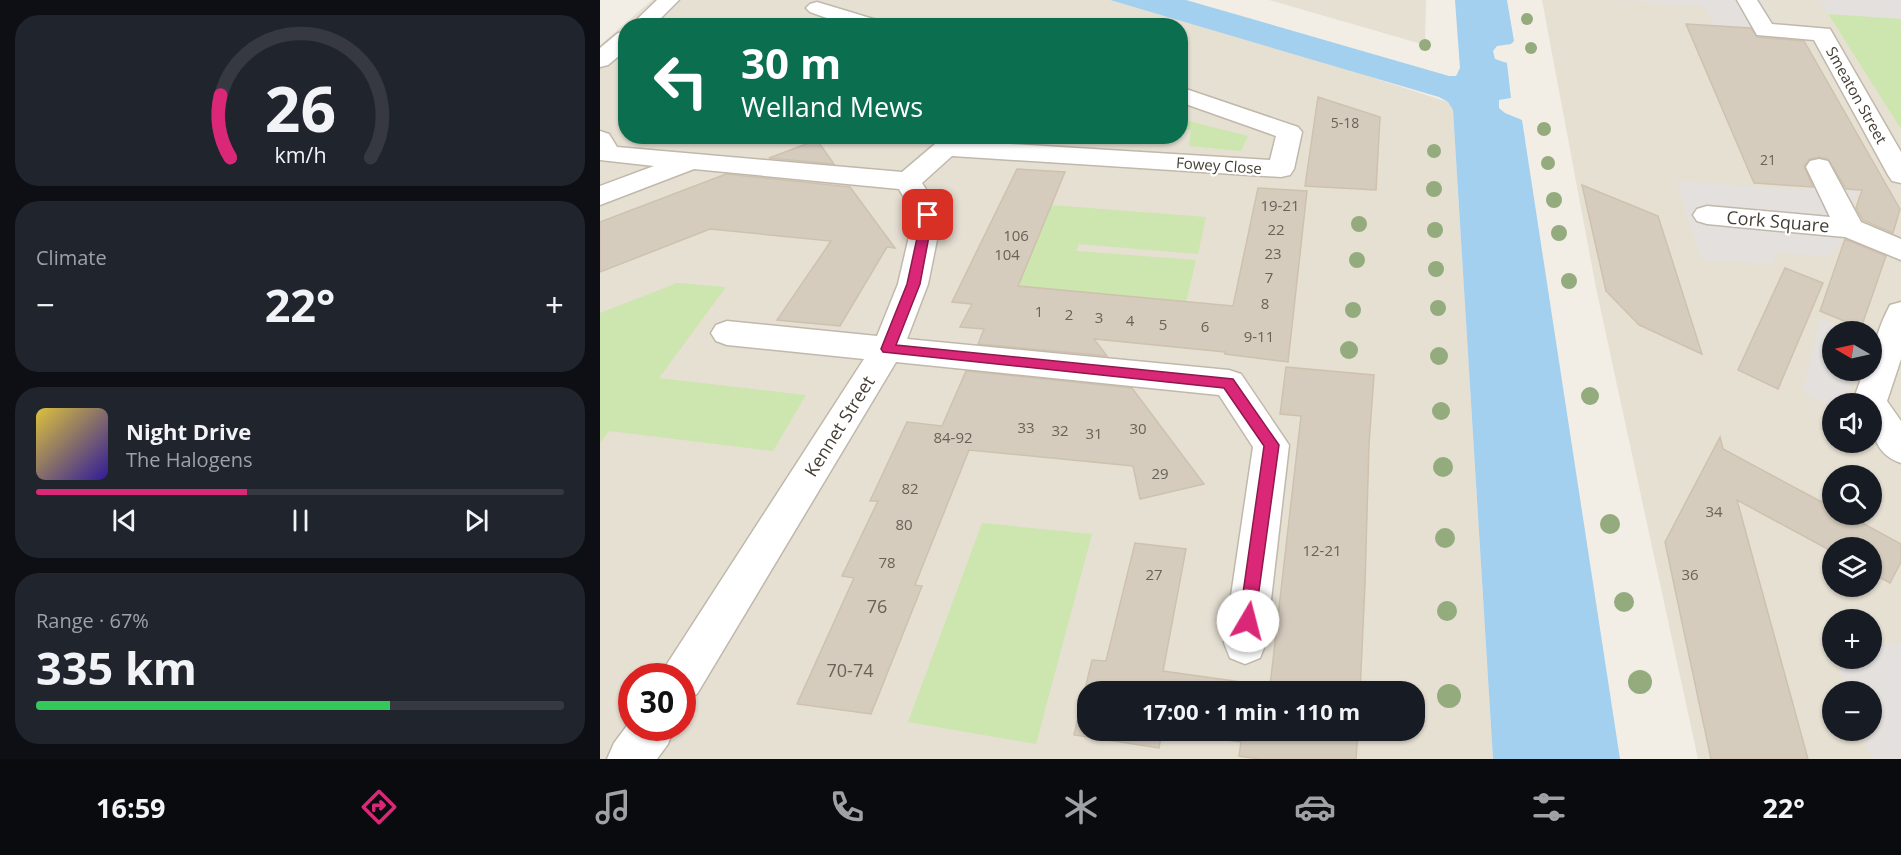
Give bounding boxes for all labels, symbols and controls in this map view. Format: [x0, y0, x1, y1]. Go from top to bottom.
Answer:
text: 30 m [741, 34, 841, 91]
icon: left [642, 42, 720, 120]
street label: Smeaton Street [1822, 43, 1892, 147]
text: 26 [264, 65, 336, 150]
text: Welland Mews [741, 88, 923, 125]
house number: 5-18 [1331, 113, 1359, 132]
text: km/h [274, 140, 326, 169]
house number: 21 [1760, 150, 1776, 169]
street label: Fowey Close [1175, 152, 1263, 178]
pin [902, 189, 953, 240]
house number: 19-21 [1260, 195, 1300, 215]
icon: arrive [911, 198, 944, 231]
street label: Cork Square [1726, 205, 1830, 237]
house number: 22 [1267, 219, 1285, 239]
house number: 106 [1003, 225, 1029, 245]
house number: 23 [1264, 243, 1282, 263]
text: Climate [36, 244, 107, 271]
house number: 104 [994, 244, 1020, 264]
house number: 7 [1265, 267, 1273, 287]
text: 22° [265, 274, 335, 335]
text: − [36, 282, 55, 327]
text: + [545, 282, 564, 327]
house number: 8 [1261, 293, 1269, 313]
house number: 1 [1035, 301, 1043, 321]
house number: 2 [1065, 304, 1073, 324]
house number: 3 [1095, 307, 1103, 327]
house number: 4 [1126, 310, 1135, 330]
house number: 5 [1159, 314, 1167, 334]
house number: 6 [1201, 316, 1209, 336]
north arrow [1822, 321, 1882, 381]
map controls [1822, 321, 1882, 741]
house number: 9-11 [1244, 326, 1274, 346]
street label: Kennet Street [798, 371, 880, 481]
button: sound [1822, 393, 1882, 453]
text: Night Drive [126, 416, 251, 446]
house number: 33 [1017, 417, 1035, 437]
house number: 30 [1129, 418, 1147, 438]
house number: 32 [1051, 420, 1069, 440]
house number: 31 [1085, 423, 1103, 443]
house number: 84-92 [933, 427, 973, 447]
text: The Halogens [126, 446, 253, 473]
house number: 29 [1151, 463, 1169, 483]
button: search [1822, 465, 1882, 525]
house number: 82 [901, 478, 919, 498]
house number: 34 [1705, 501, 1723, 521]
icon: previous [108, 504, 141, 537]
icon: pause [284, 504, 317, 537]
icon: next [460, 504, 493, 537]
house number: 80 [895, 514, 913, 534]
button: layers [1822, 537, 1882, 597]
house number: 12-21 [1302, 540, 1342, 560]
house number: 78 [878, 552, 896, 572]
house number: 27 [1145, 564, 1163, 584]
house number: 36 [1681, 564, 1699, 584]
position arrow [1216, 589, 1280, 653]
house number: 76 [867, 594, 887, 618]
text: Range · 67% [36, 607, 149, 634]
button: + [1822, 609, 1882, 669]
text: 335 km [36, 637, 197, 698]
house number: 70-74 [827, 658, 873, 682]
speed limit sign: 30 [618, 663, 696, 741]
button: − [1822, 681, 1882, 741]
text: 17:00 · 1 min · 110 m [1142, 696, 1360, 726]
icon: directions [358, 786, 400, 828]
icon: music [592, 786, 634, 828]
icon: phone [826, 786, 868, 828]
icon: climate [1060, 786, 1102, 828]
icon: car [1294, 786, 1336, 828]
icon: filters [1528, 786, 1570, 828]
text: 16:59 [96, 789, 166, 826]
text: 22° [1762, 789, 1805, 826]

